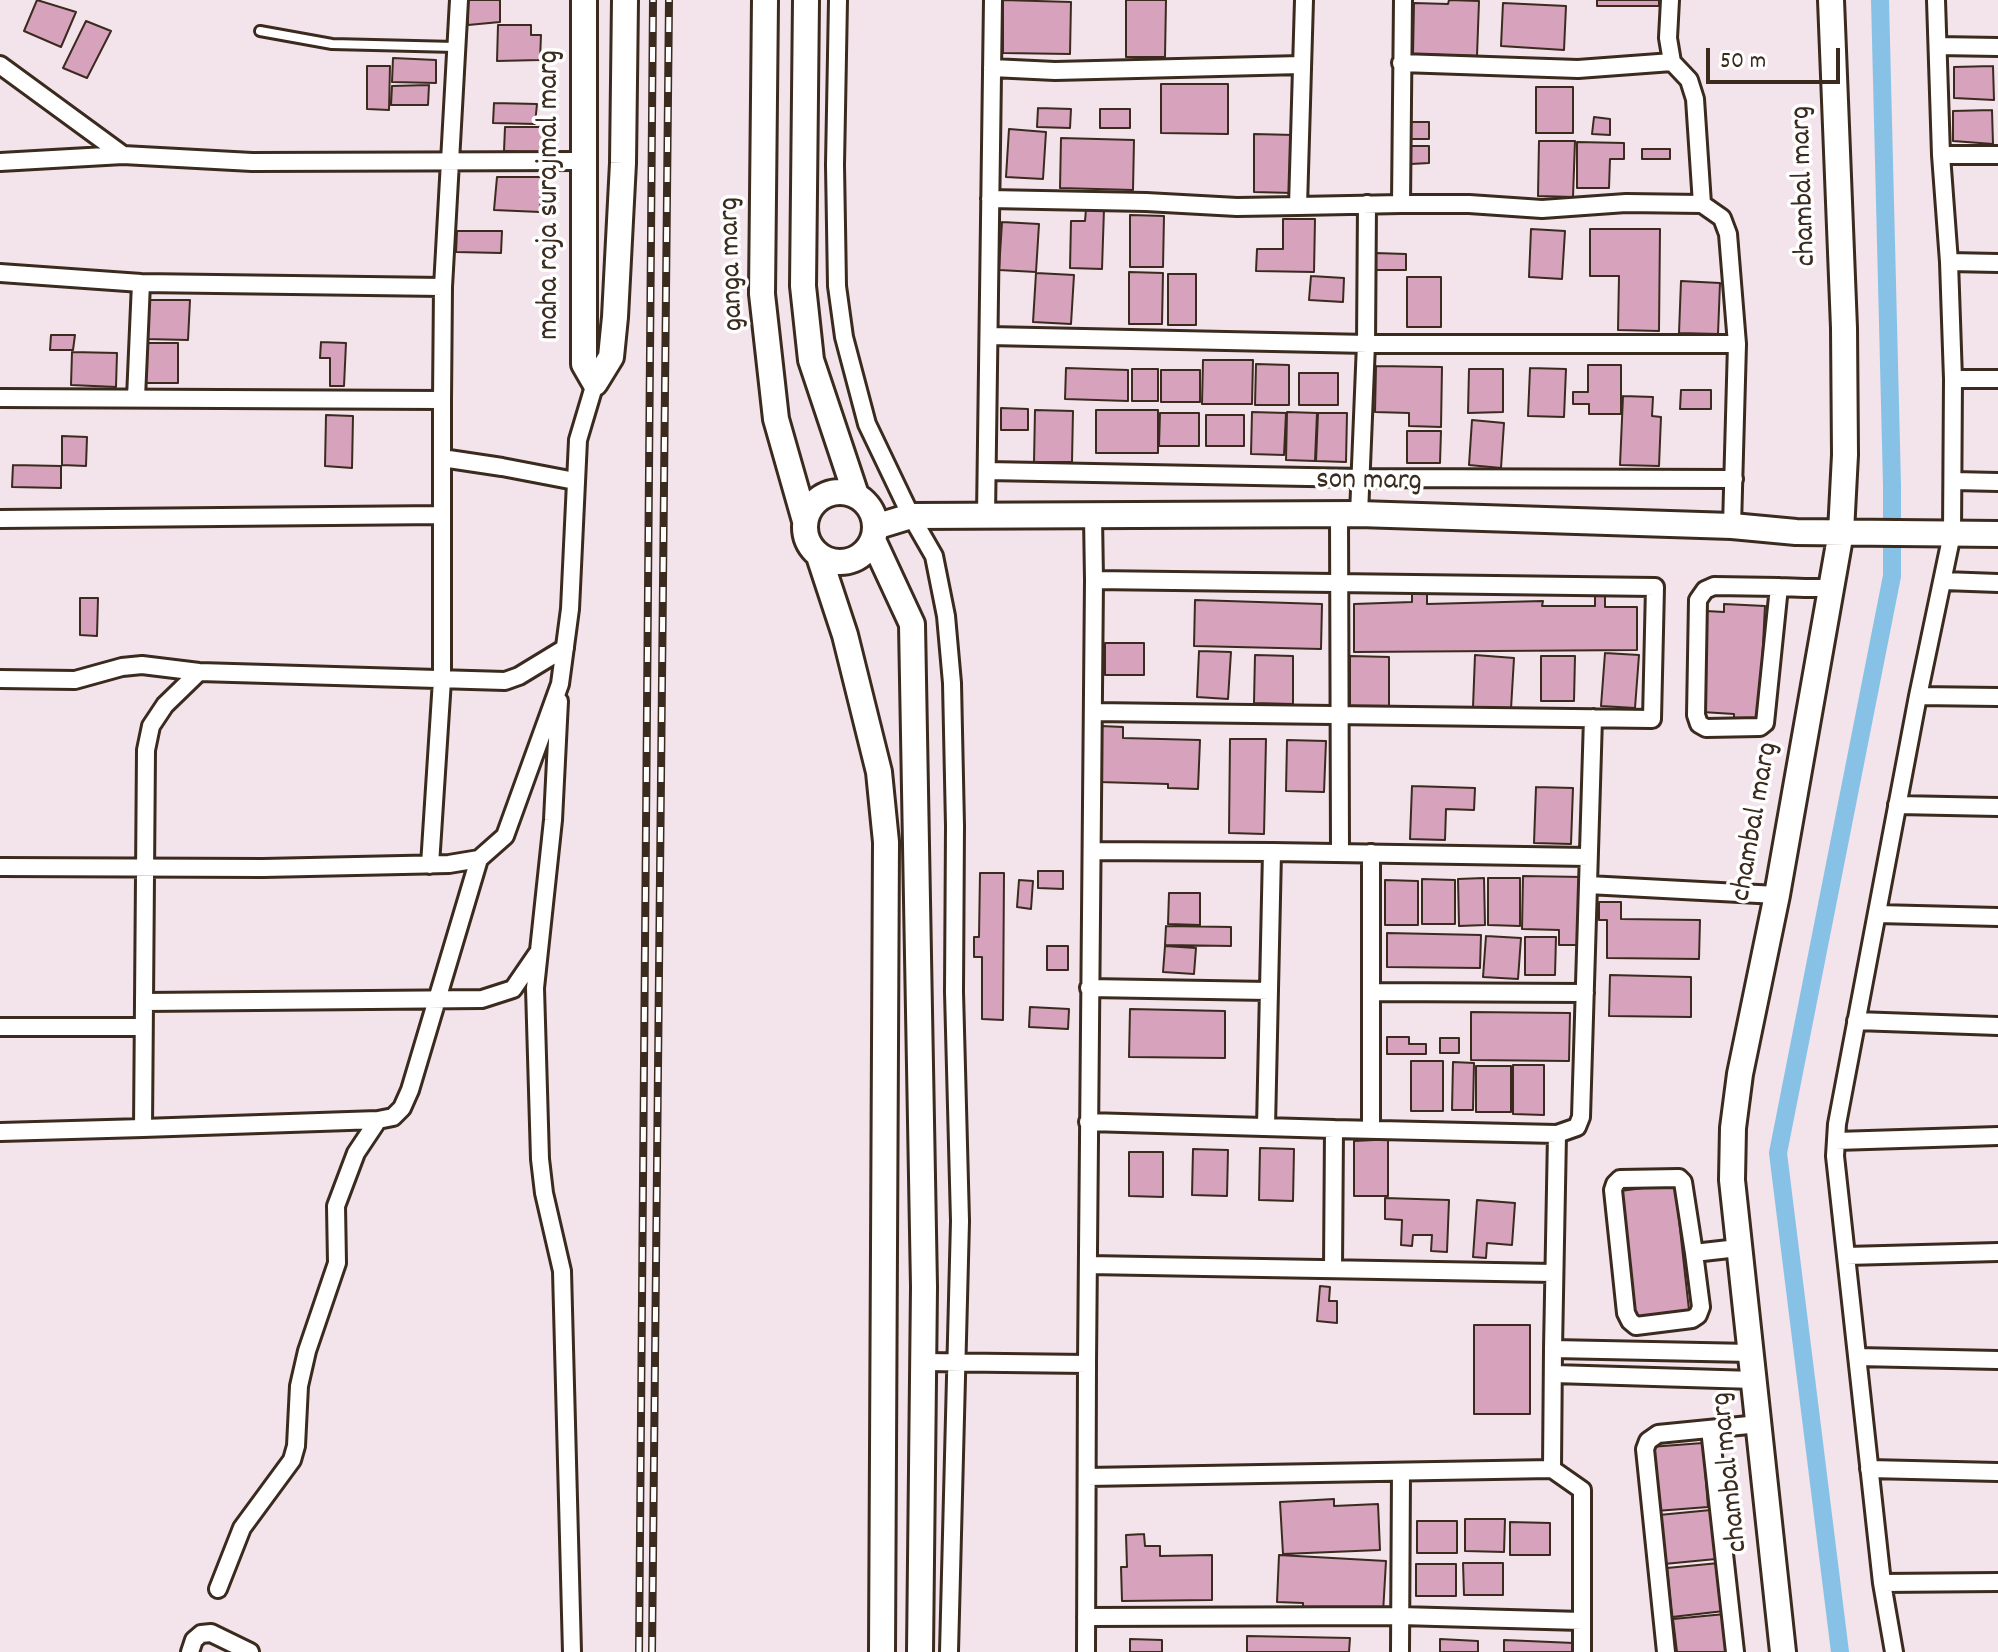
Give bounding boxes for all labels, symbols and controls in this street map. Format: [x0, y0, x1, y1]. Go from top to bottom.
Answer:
scale bar [1710, 32, 1844, 82]
text: 50 m [1720, 45, 1766, 79]
street label: maha raja surajmal marg [534, 50, 570, 340]
street label: chambal marg [1785, 105, 1827, 267]
street label: ganga marg [714, 196, 754, 332]
street label: son marg [1316, 464, 1422, 502]
street label: chambal marg [1725, 740, 1789, 904]
street label: chambal marg [1706, 1390, 1758, 1554]

